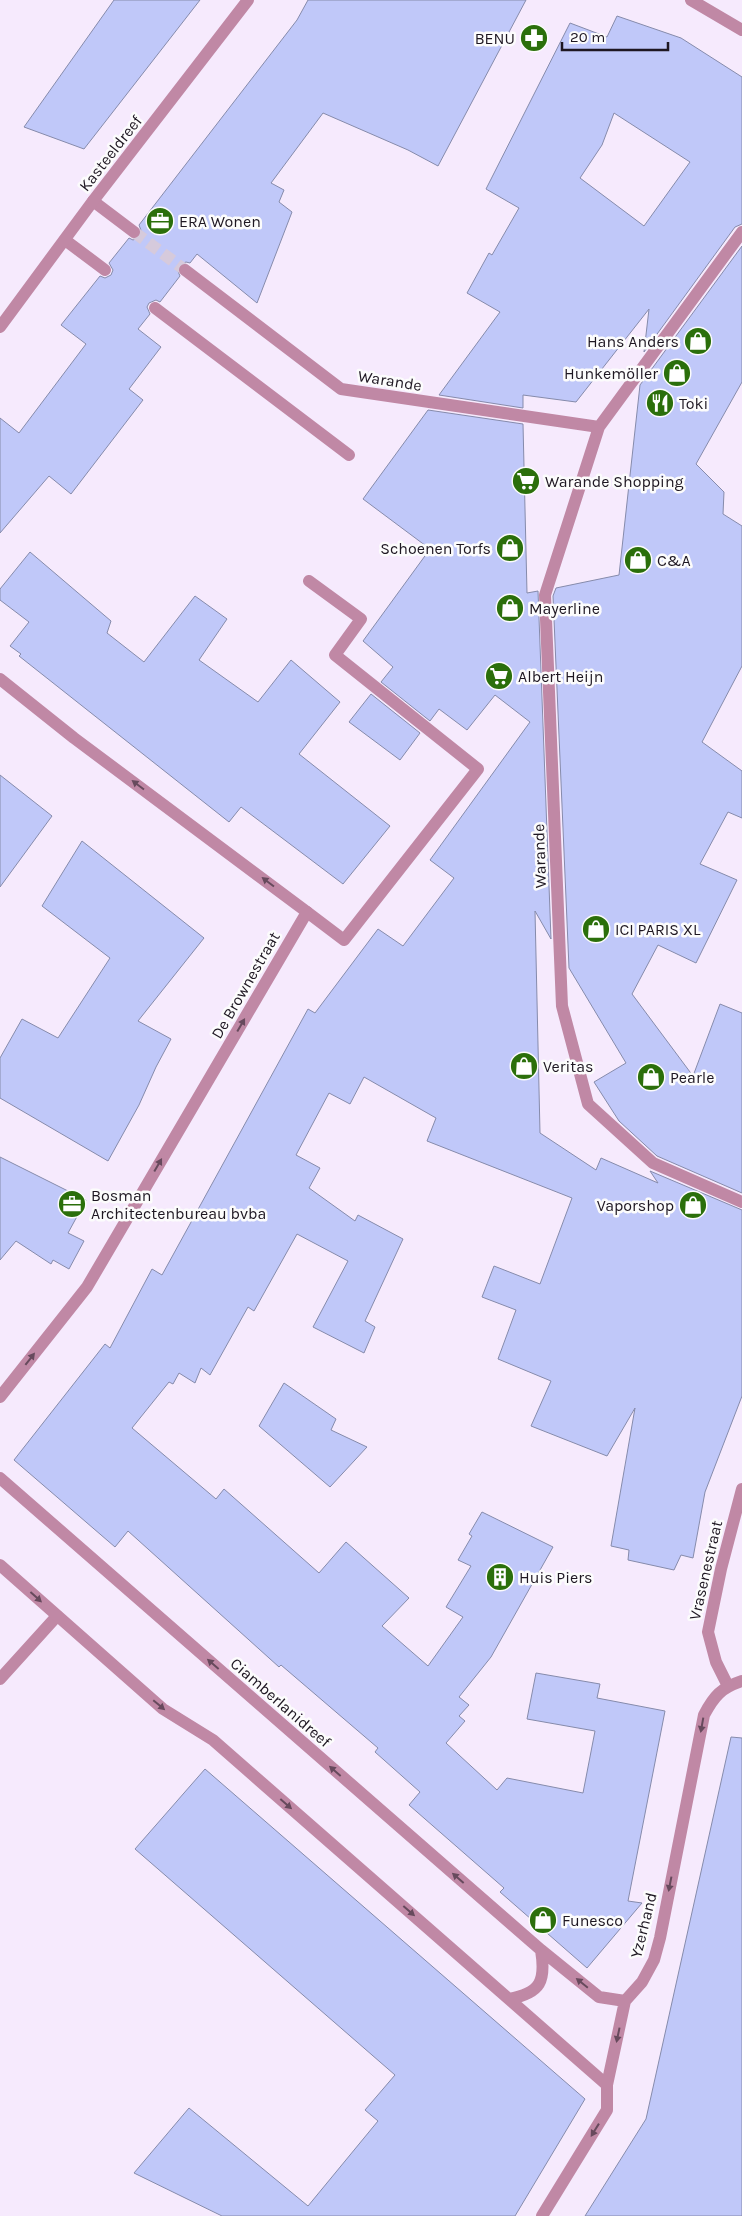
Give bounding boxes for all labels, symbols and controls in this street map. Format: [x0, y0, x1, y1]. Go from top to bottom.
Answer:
scale bar [562, 20, 668, 52]
pharmacy icon: BENU [519, 23, 549, 53]
text: 20 m [570, 28, 605, 46]
place label: BENU [475, 29, 515, 48]
street label: Kasteeldreef [75, 111, 146, 195]
office icon: ERA Wonen [145, 206, 175, 236]
place label: ERA Wonen [179, 212, 261, 231]
shop icon: Hans Anders [683, 326, 713, 356]
place label: Hans Anders [587, 332, 679, 351]
shop icon: Hunkemöller [662, 358, 692, 388]
place label: Hunkemöller [564, 364, 658, 383]
street label: Warande [357, 366, 423, 395]
restaurant icon: Toki [645, 388, 675, 418]
place label: Toki [679, 394, 708, 413]
supermarket icon: Warande Shopping [511, 466, 541, 496]
place label: Warande Shopping [545, 472, 684, 491]
shop icon: Schoenen Torfs [495, 533, 525, 563]
place label: Schoenen Torfs [380, 539, 491, 558]
shop icon: C&A [623, 545, 653, 575]
place label: C&A [657, 551, 691, 570]
shop icon: Mayerline [495, 593, 525, 623]
place label: Mayerline [529, 599, 600, 618]
supermarket icon: Albert Heijn [484, 661, 514, 691]
place label: Albert Heijn [518, 667, 603, 686]
one-way arrow [132, 780, 145, 791]
street label: Warande [529, 823, 550, 889]
one-way arrow [262, 877, 275, 888]
shop icon: ICI PARIS XL [581, 914, 611, 944]
place label: ICI PARIS XL [615, 920, 701, 939]
street label: De Brownestraat [207, 928, 284, 1042]
one-way arrow [236, 1019, 245, 1032]
shop icon: Veritas [509, 1051, 539, 1081]
place label: Veritas [543, 1057, 594, 1076]
shop icon: Pearle [636, 1062, 666, 1092]
place label: Pearle [670, 1068, 714, 1087]
one-way arrow [154, 1159, 163, 1172]
place label: Bosman Architectenbureau bvba [91, 1186, 266, 1223]
office icon: Bosman Architectenbureau bvba [57, 1189, 87, 1219]
shop icon: Vaporshop [678, 1190, 708, 1220]
place label: Vaporshop [597, 1196, 674, 1215]
one-way arrow [25, 1353, 36, 1366]
street label: Vrasenestraat [685, 1518, 726, 1622]
building icon: Huis Piers [485, 1562, 515, 1592]
place label: Huis Piers [519, 1568, 592, 1587]
one-way arrow [30, 1592, 43, 1603]
street label: Ciamberlanidreef [227, 1654, 335, 1751]
one-way arrow [207, 1659, 220, 1670]
one-way arrow [152, 1699, 165, 1710]
one-way arrow [698, 1717, 706, 1733]
one-way arrow [329, 1766, 342, 1777]
one-way arrow [280, 1798, 292, 1810]
one-way arrow [452, 1872, 464, 1884]
one-way arrow [666, 1876, 674, 1892]
street label: Yzerhand [626, 1890, 661, 1960]
one-way arrow [402, 1905, 414, 1917]
shop icon: Funesco [528, 1905, 558, 1935]
place label: Funesco [562, 1911, 623, 1930]
one-way arrow [575, 1978, 588, 1989]
one-way arrow [614, 2027, 622, 2042]
one-way arrow [590, 2124, 600, 2137]

